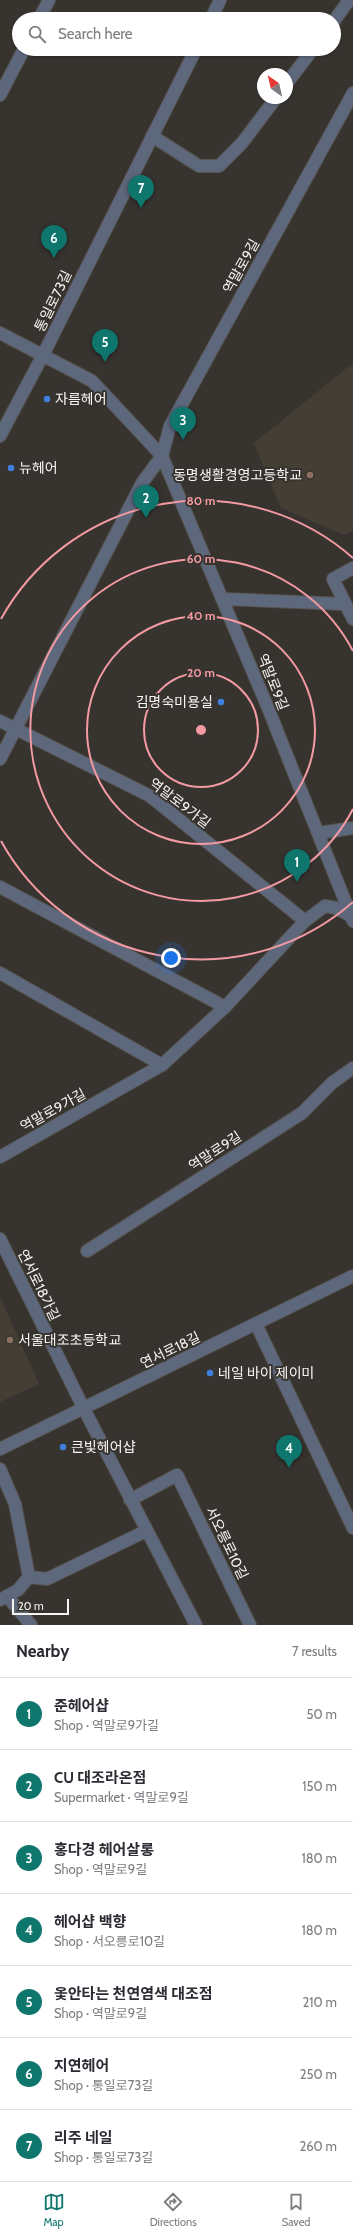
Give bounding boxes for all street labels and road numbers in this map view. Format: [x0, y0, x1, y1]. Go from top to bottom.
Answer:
street label: 역말로9길 [219, 236, 263, 296]
street label: 통일로73길 [30, 267, 76, 335]
street label: 역말로9길 [254, 651, 292, 713]
street label: 역말로9가길 [146, 774, 214, 832]
street label: 역말로9가길 [17, 1085, 89, 1135]
street label: 역말로9길 [185, 1127, 245, 1175]
street label: 연서로18가길 [14, 1246, 64, 1324]
street label: 연서로18길 [137, 1328, 203, 1372]
street label: 서오릉로10길 [202, 1504, 252, 1582]

